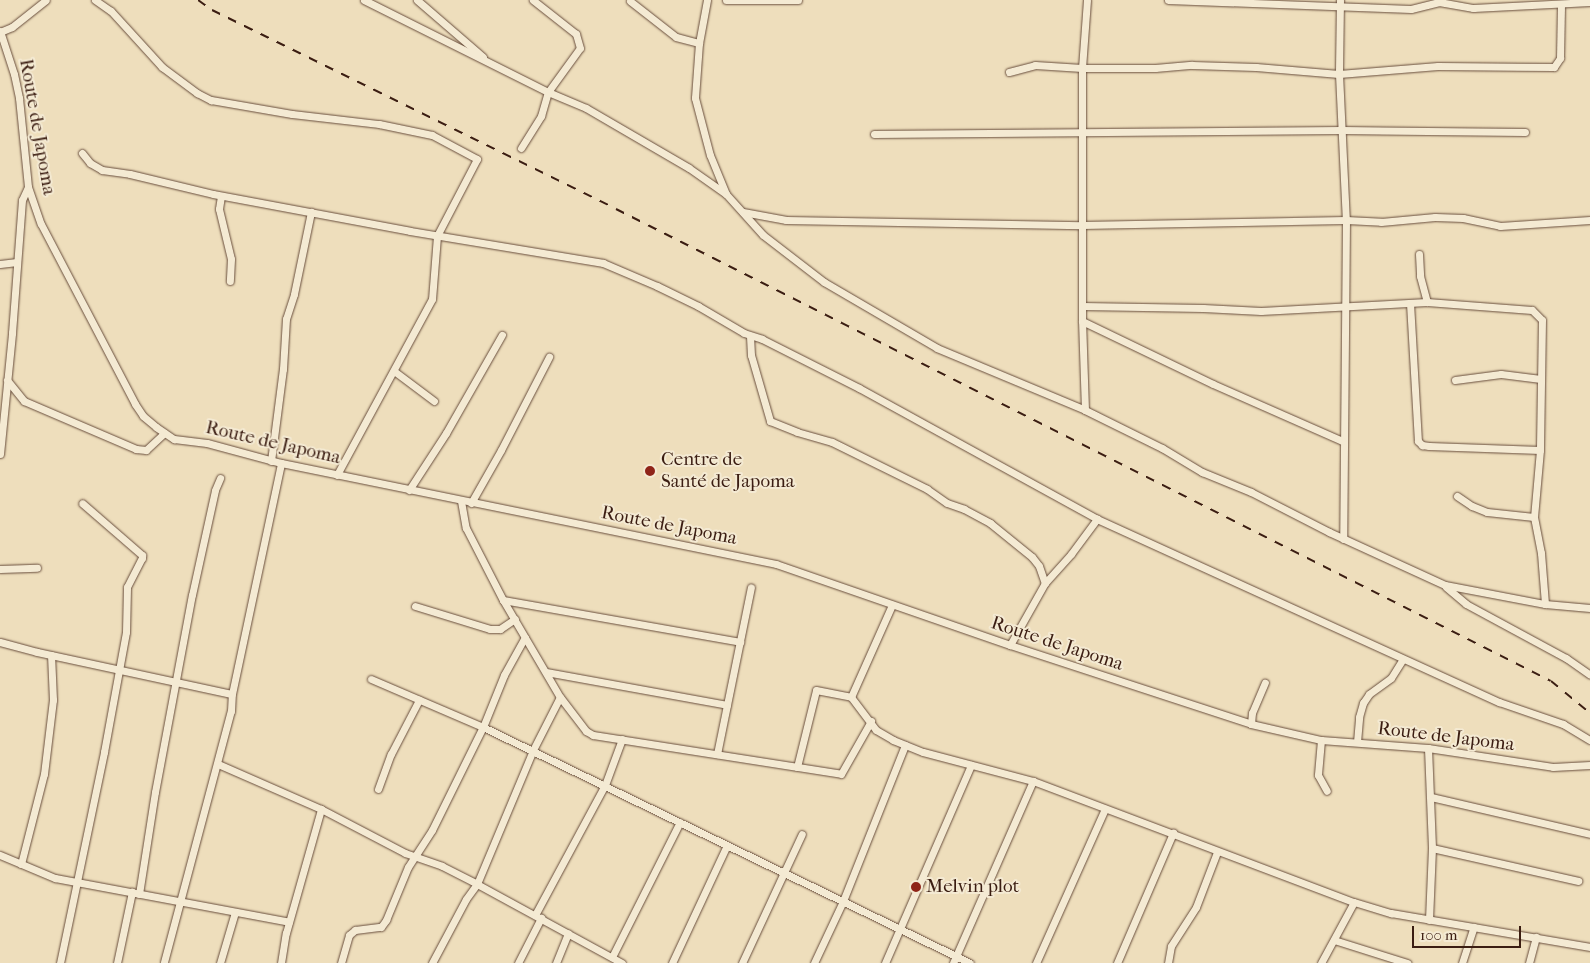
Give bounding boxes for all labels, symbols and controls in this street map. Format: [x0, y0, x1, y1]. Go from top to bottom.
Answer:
street label: Route de Japoma [14, 57, 60, 197]
street label: Route de Japoma [203, 416, 343, 470]
place label: Centre de Santé de Japoma [661, 449, 795, 493]
marker: Centre de Santé de Japoma [643, 464, 657, 478]
street label: Route de Japoma [599, 502, 739, 550]
street label: Route de Japoma [988, 612, 1126, 676]
street label: Route de Japoma [1376, 717, 1516, 757]
place label: Melvin plot [926, 876, 1019, 898]
marker: Melvin plot [910, 881, 922, 893]
scale bar [1415, 916, 1524, 948]
text: 100 m [1420, 926, 1458, 944]

